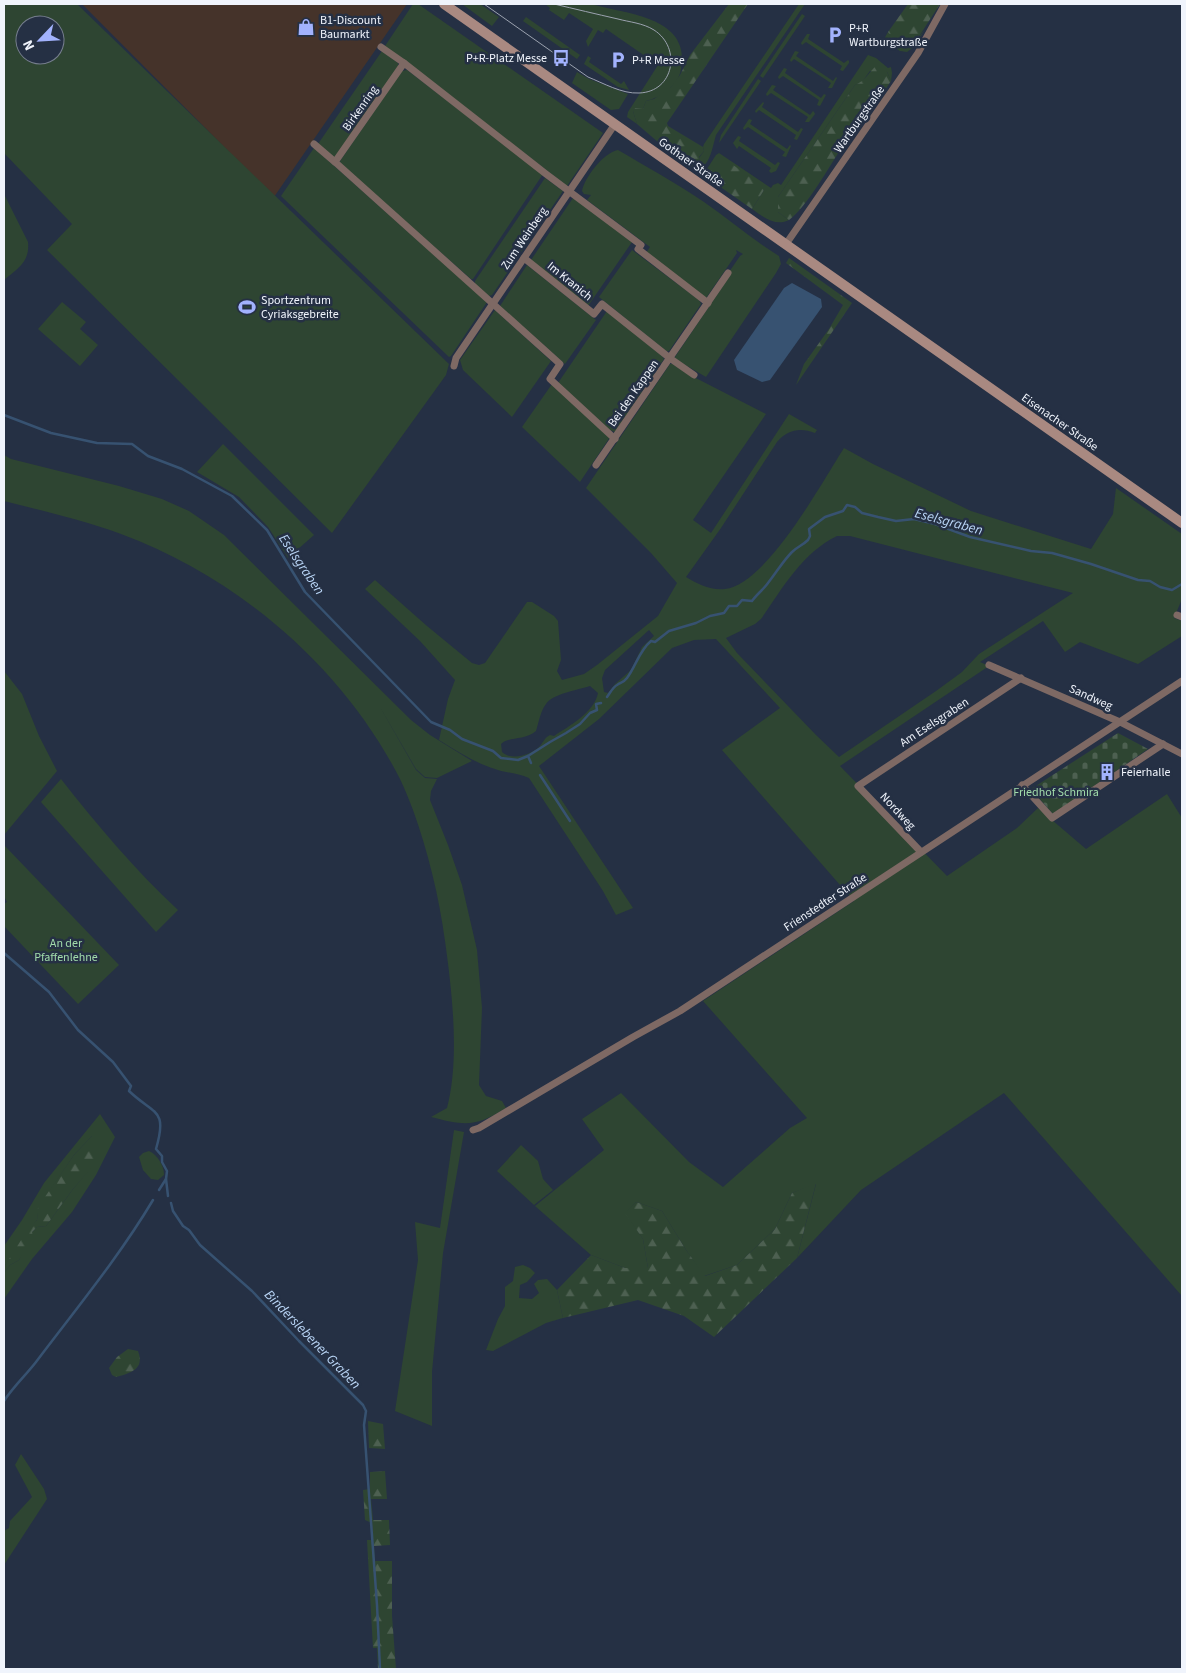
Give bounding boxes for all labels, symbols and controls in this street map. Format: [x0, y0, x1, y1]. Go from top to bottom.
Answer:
place label: B1-Discount Baumarkt [320, 12, 381, 43]
north arrow [15, 15, 65, 65]
shop icon: B1-Discount Baumarkt [296, 17, 316, 37]
place label: P+R Wartburgstraße [849, 20, 927, 51]
parking icon: P+R Wartburgstraße [825, 25, 845, 45]
text: N [18, 37, 40, 54]
bus stop icon: P+R-Platz Messe [551, 48, 571, 68]
place label: P+R-Platz Messe [466, 50, 547, 67]
parking icon: P+R Messe [608, 50, 628, 70]
place label: P+R Messe [632, 52, 685, 69]
street label: Birkenring [338, 82, 382, 135]
street label: Wartburgstraße [830, 82, 889, 156]
street label: Gothaer Straße [655, 134, 727, 191]
street label: Zum Weinberg [497, 203, 552, 273]
street label: Im Kranich [543, 258, 596, 305]
place label: Sportzentrum Cyriaksgebreite [261, 292, 339, 323]
sports icon: Sportzentrum Cyriaksgebreite [237, 297, 257, 317]
street label: Bei den Kappen [604, 356, 663, 430]
street label: Eisenacher Straße [1018, 390, 1102, 455]
water label: Eselsgraben [913, 503, 985, 541]
water label: Eselsgraben [273, 530, 329, 599]
street label: Sandweg [1066, 680, 1115, 715]
street label: Am Eselsgraben [896, 694, 972, 751]
building icon: Feierhalle [1097, 762, 1117, 782]
place label: Feierhalle [1121, 764, 1170, 781]
park label: Friedhof Schmira [1013, 784, 1099, 801]
street label: Nordweg [876, 789, 919, 834]
street label: Frienstedter Straße [780, 869, 870, 936]
park label: An der Pfaffenlehne [34, 935, 98, 966]
water label: Binderslebener Graben [260, 1286, 365, 1394]

